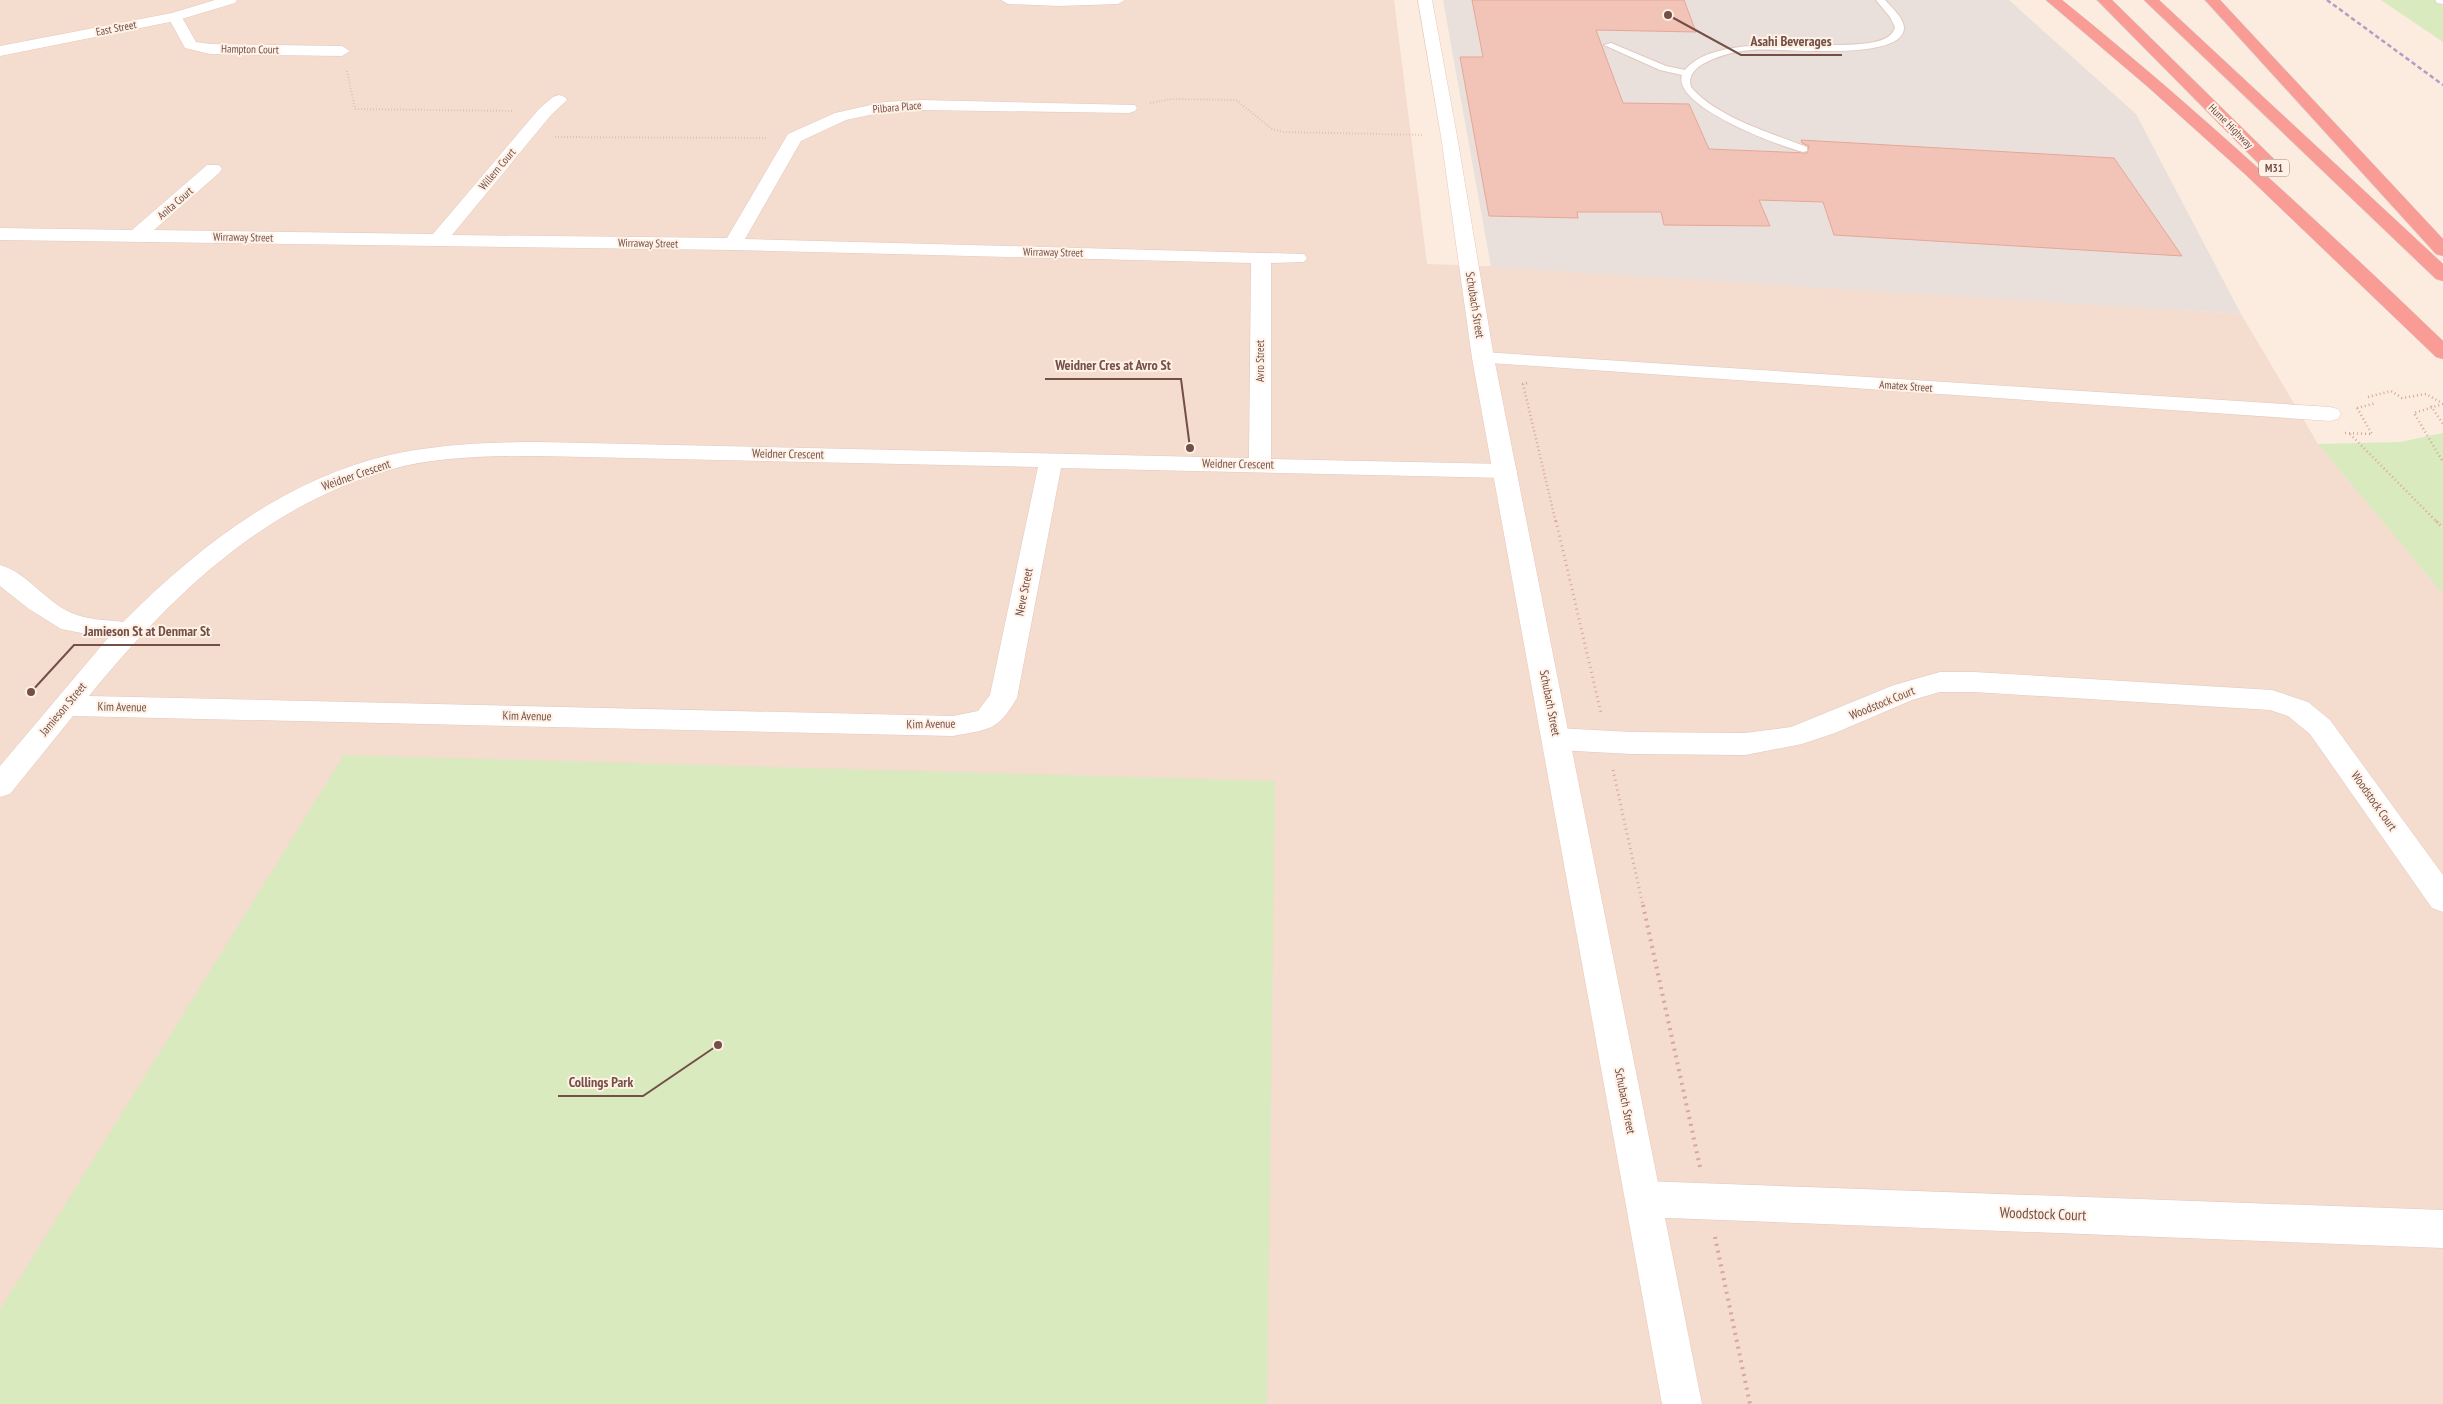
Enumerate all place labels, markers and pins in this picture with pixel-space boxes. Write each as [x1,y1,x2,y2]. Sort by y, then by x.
callout: Asahi Beverages [1741,26,1842,55]
callout: Weidner Cres at Avro St [1045,350,1181,379]
callout: Jamieson St at Denmar St [74,616,220,645]
callout: Collings Park [558,1067,643,1096]

